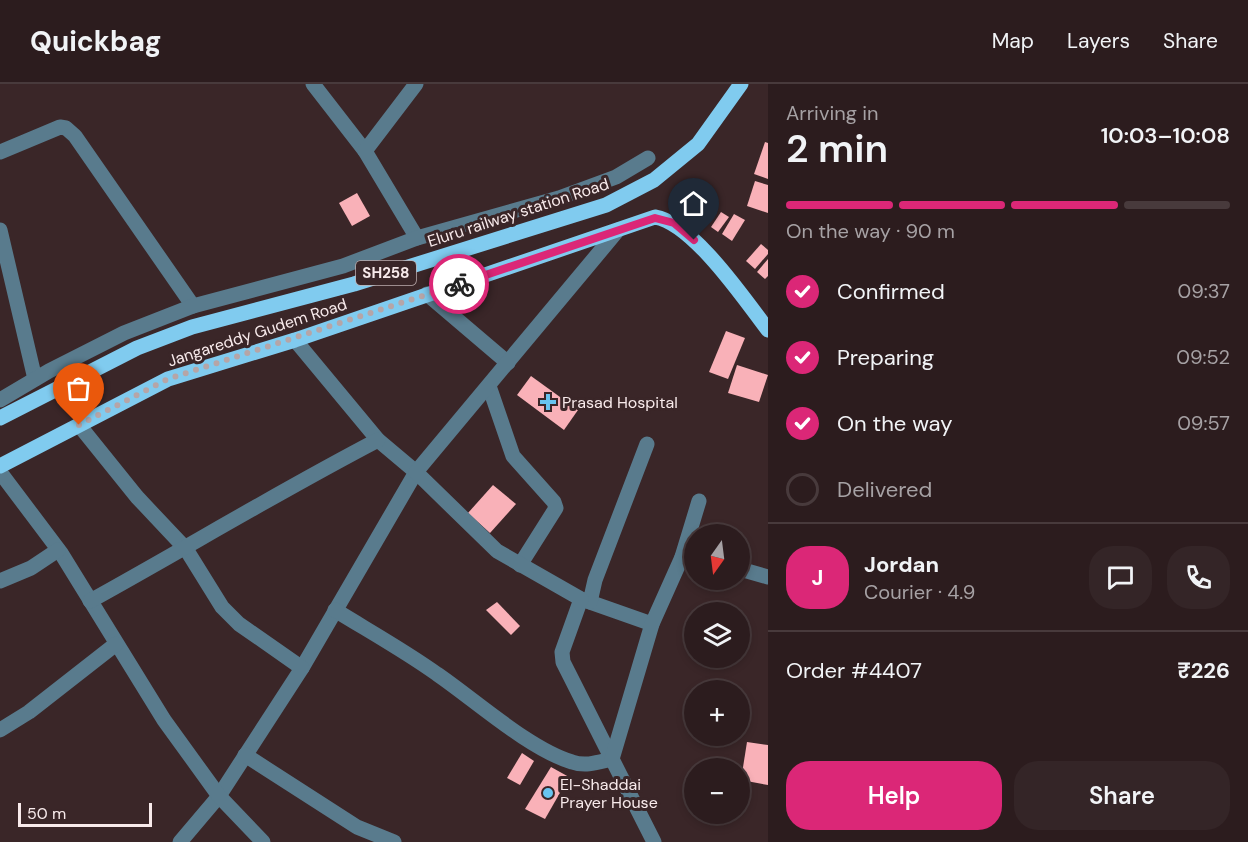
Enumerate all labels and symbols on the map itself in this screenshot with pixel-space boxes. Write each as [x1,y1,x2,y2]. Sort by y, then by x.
street label: Eluru railway station Road [425,173,611,252]
pin [668,178,719,240]
courier [429,254,489,314]
road number: SH258 [356,261,416,285]
street label: Jangareddy Gudem Road [165,293,350,371]
pin [53,363,104,425]
place label: Prasad Hospital [562,392,678,413]
marker: Prasad Hospital [539,393,557,411]
north arrow [684,524,750,590]
place label: El-Shaddai Prayer House [560,774,658,813]
marker: El-Shaddai Prayer House [541,786,555,800]
scale bar [18,800,152,828]

